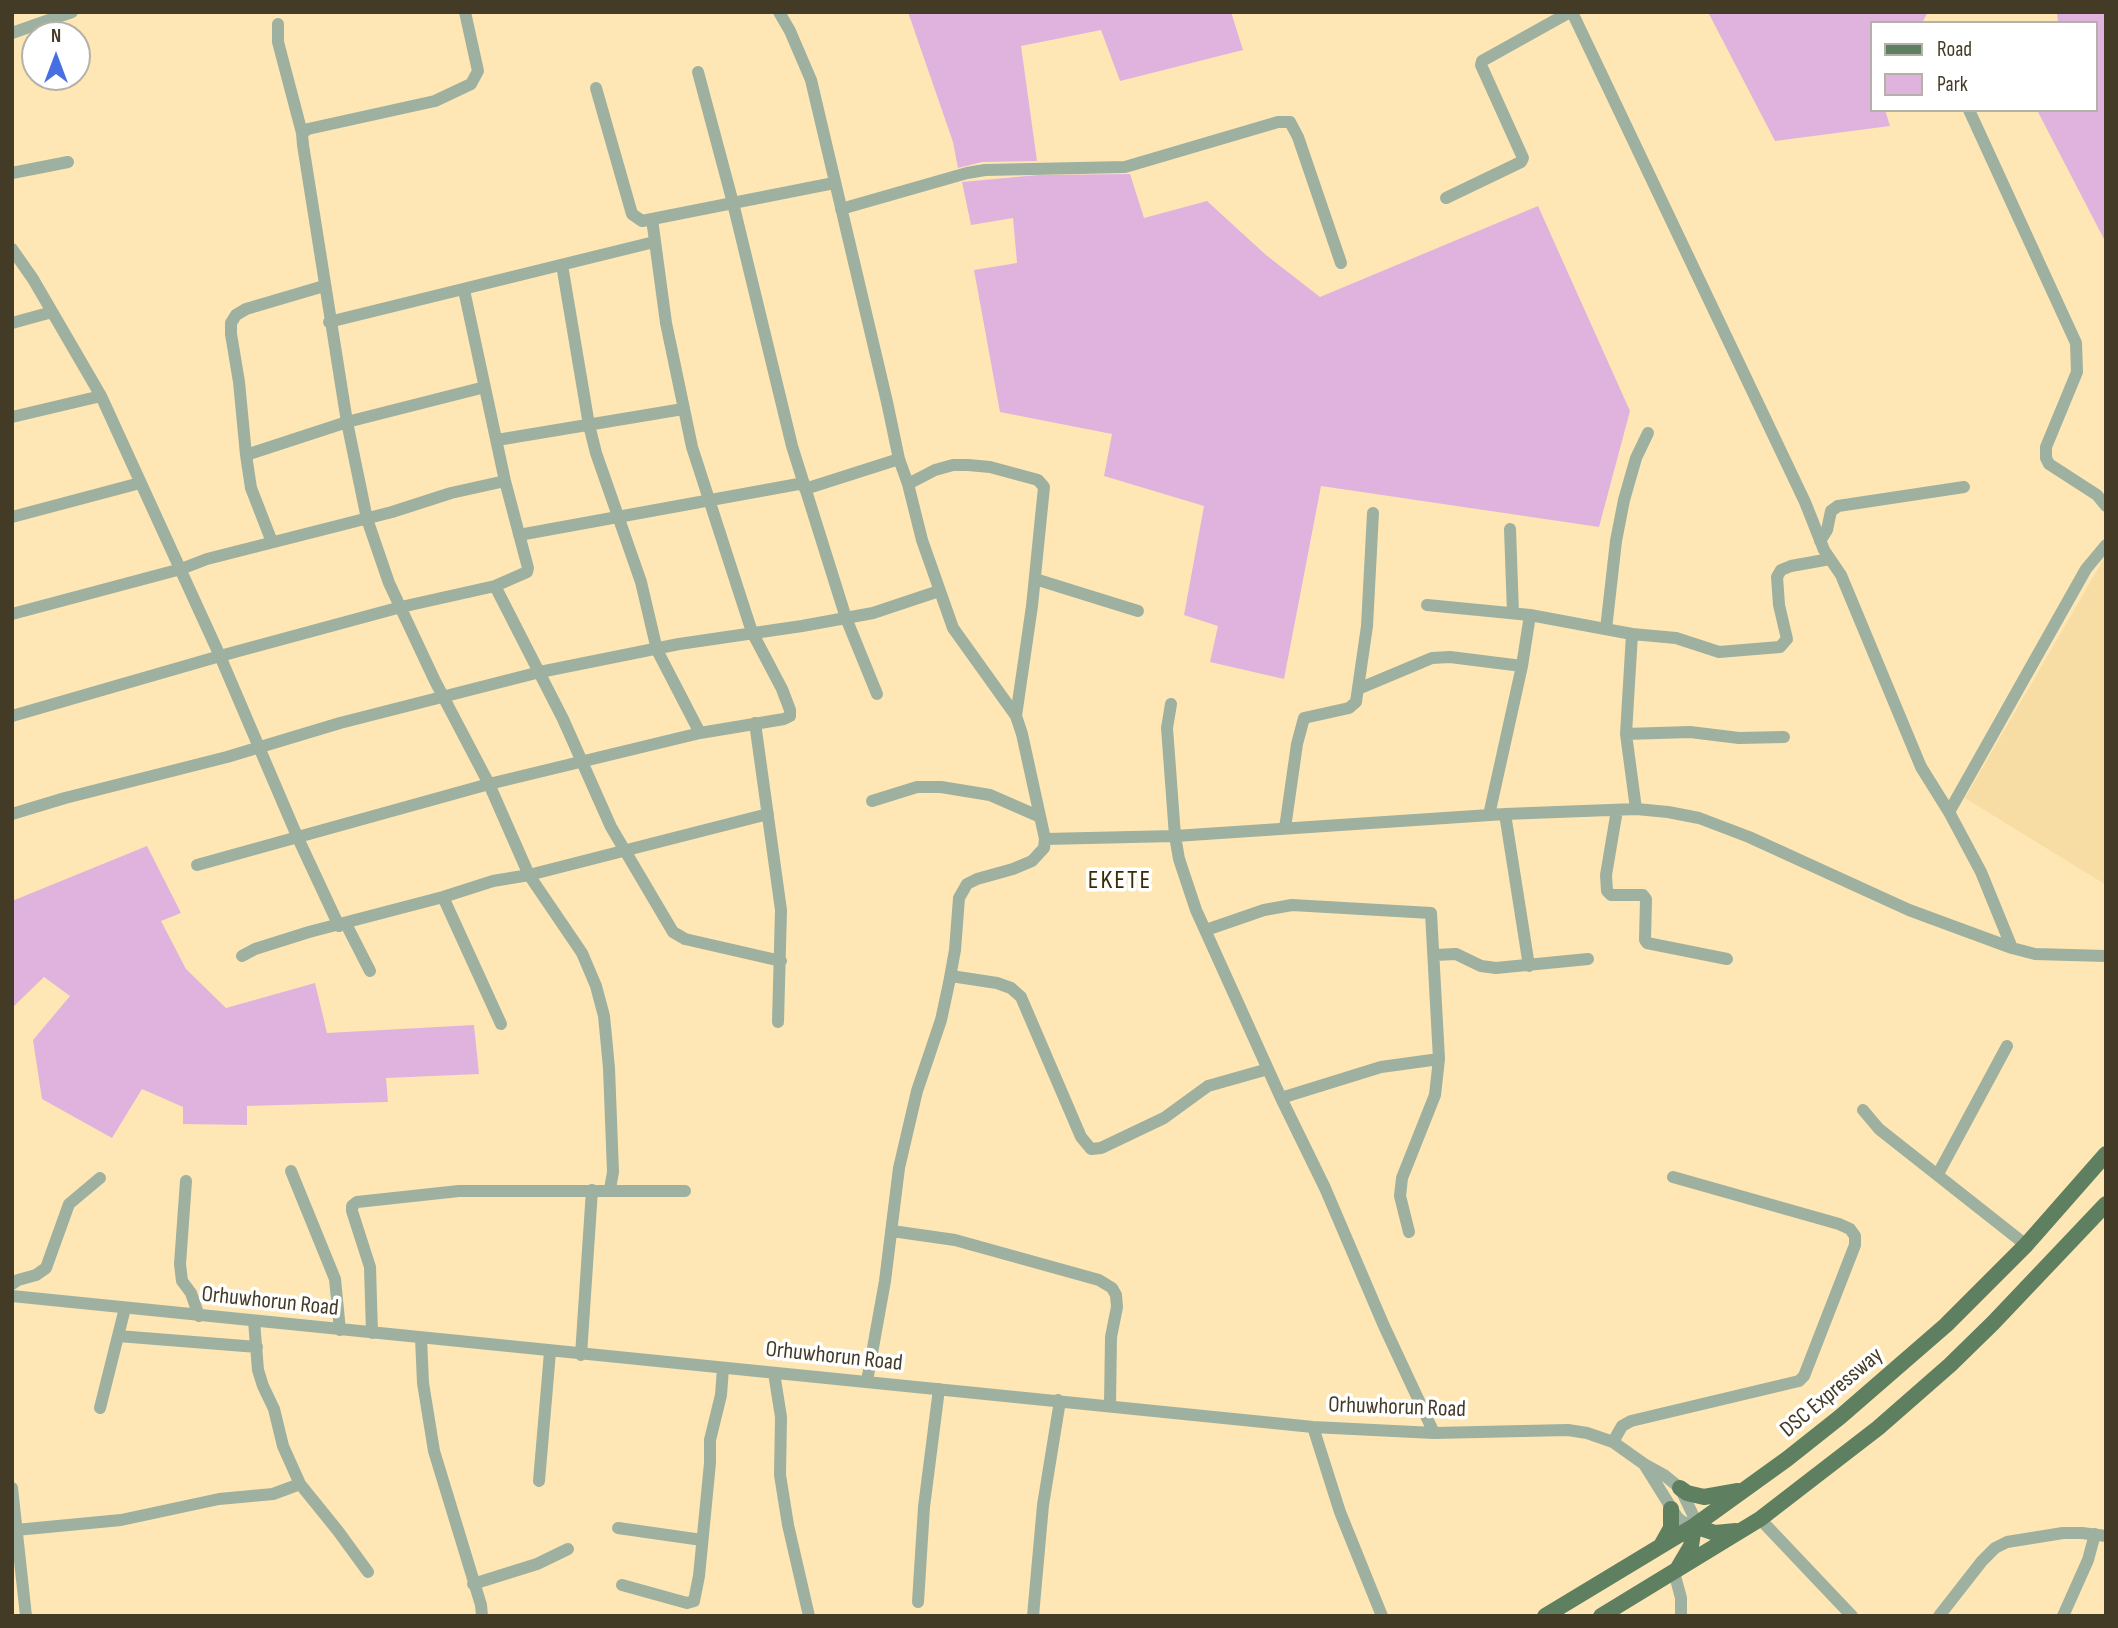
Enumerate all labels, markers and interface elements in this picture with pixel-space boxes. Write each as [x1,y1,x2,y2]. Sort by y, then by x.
north arrow [21,21,91,91]
legend [1870,21,2097,112]
text: N [51,25,61,48]
text: Road [1937,37,1972,62]
text: Park [1937,72,1968,97]
district label: EKETE [1088,865,1152,897]
street label: Orhuwhorun Road [200,1281,340,1323]
street label: Orhuwhorun Road [764,1336,904,1378]
street label: DSC Expressway [1775,1342,1889,1444]
street label: Orhuwhorun Road [1328,1392,1466,1424]

